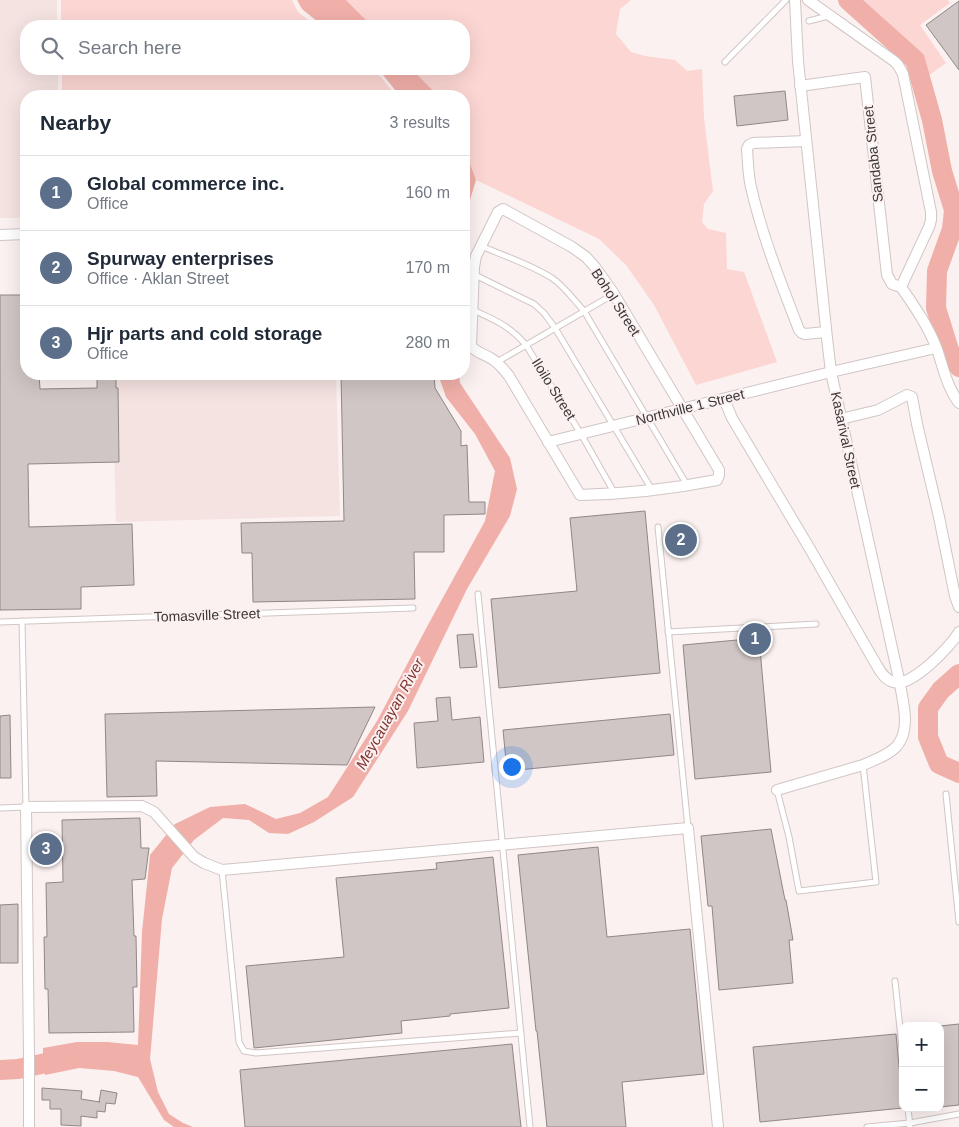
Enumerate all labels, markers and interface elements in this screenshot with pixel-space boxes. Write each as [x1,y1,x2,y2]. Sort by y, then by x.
search box [20,20,470,75]
icon: search [38,34,66,62]
text: Search here [78,37,182,58]
street label: Sandaba Street [860,105,886,203]
text: Nearby [40,111,111,134]
text: 3 results [390,114,450,131]
text: Global commerce inc. [87,173,284,194]
text: 1 [52,184,60,201]
text: 160 m [406,184,450,201]
text: Office [87,195,129,212]
text: Spurway enterprises [87,248,274,269]
text: 2 [52,259,60,276]
text: 170 m [406,259,450,276]
street label: Bohol Street [588,265,644,339]
text: Office · Aklan Street [87,270,229,287]
text: Hjr parts and cold storage [87,323,322,344]
text: 3 [52,334,60,351]
text: 280 m [406,334,450,351]
text: Office [87,345,129,362]
street label: Iloilo Street [529,355,579,423]
street label: Northville 1 Street [634,386,746,428]
street label: Kasarival Street [828,390,864,490]
pin: 2 [665,521,697,559]
street label: Tomasville Street [153,605,261,625]
pin: 1 [739,620,771,658]
water label: Meycauayan River [352,654,428,772]
your location [499,754,525,780]
pin: 3 [30,830,62,868]
map controls [899,1022,944,1112]
button: + [899,1022,944,1067]
button: − [899,1067,944,1112]

